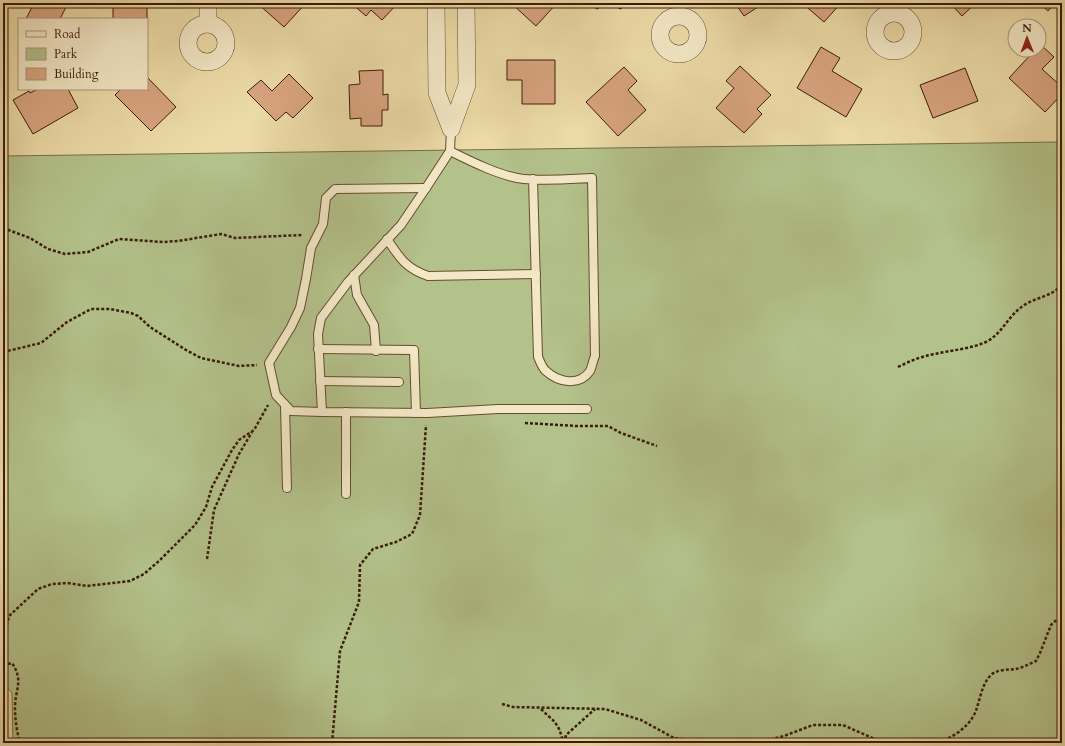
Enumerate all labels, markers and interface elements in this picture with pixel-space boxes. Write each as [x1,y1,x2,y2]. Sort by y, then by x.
legend [18,18,148,90]
north arrow [1007,18,1047,58]
text: N [1022,21,1032,36]
text: Road [54,26,81,42]
text: Park [54,46,78,62]
text: Building [54,66,99,82]

